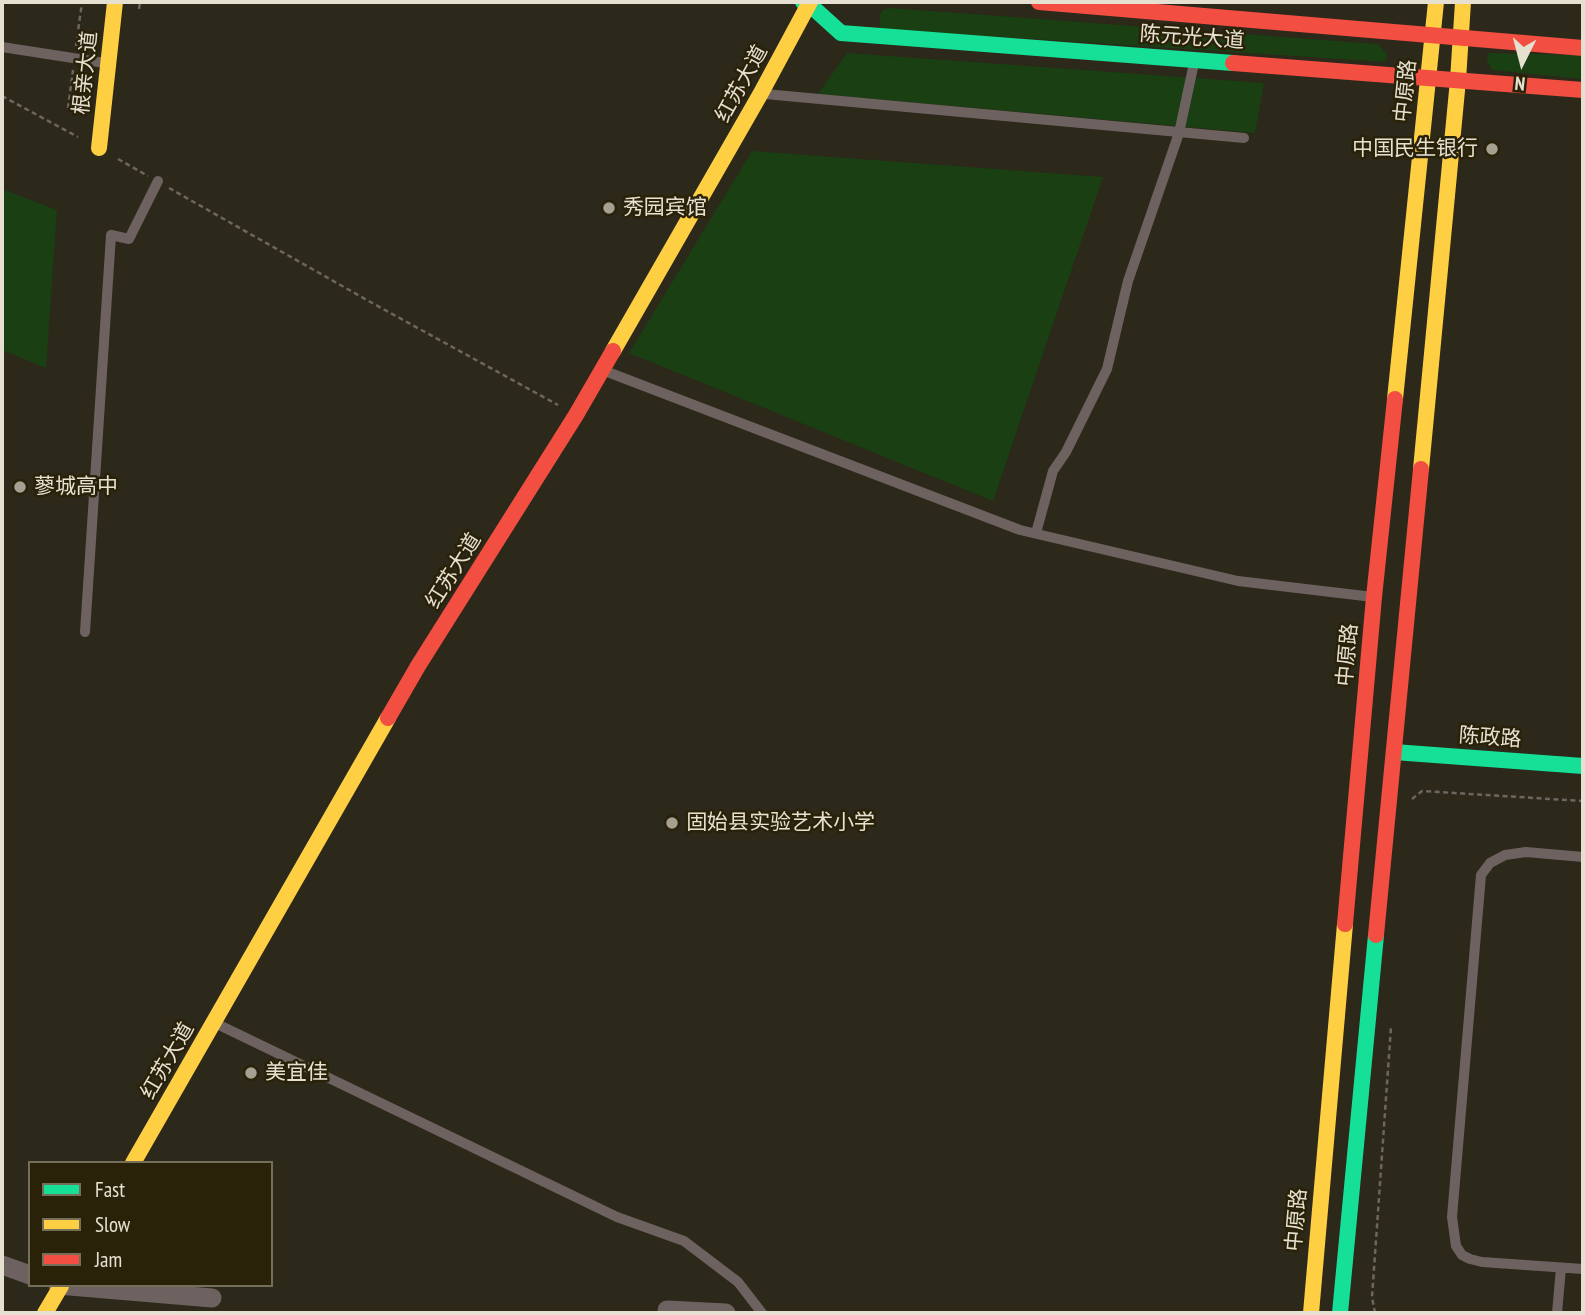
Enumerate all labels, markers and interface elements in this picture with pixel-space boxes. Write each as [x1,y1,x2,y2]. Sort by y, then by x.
street label: 陈元光大道 [1139,22,1245,54]
north arrow [1487,28,1557,98]
street label: 根亲大道 [69,30,103,116]
street label: 红苏大道 [711,41,773,127]
street label: 中原路 [1390,58,1422,124]
text: N [1513,71,1526,96]
place label: 中国民生银行 [1352,136,1478,162]
marker: 中国民生银行 [1484,141,1500,157]
place label: 秀园宾馆 [623,195,707,221]
marker: 秀园宾馆 [601,200,617,216]
place label: 蓼城高中 [34,474,118,500]
marker: 蓼城高中 [12,479,28,495]
street label: 红苏大道 [421,529,487,613]
street label: 中原路 [1333,623,1363,687]
street label: 陈政路 [1458,723,1522,753]
place label: 固始县实验艺术小学 [686,810,875,836]
marker: 固始县实验艺术小学 [664,815,680,831]
street label: 红苏大道 [136,1018,200,1104]
place label: 美宜佳 [265,1060,328,1086]
marker: 美宜佳 [243,1065,259,1081]
legend [28,1161,273,1287]
text: Fast [95,1176,125,1203]
street label: 中原路 [1282,1188,1312,1252]
text: Slow [95,1211,130,1238]
text: Jam [95,1246,122,1273]

